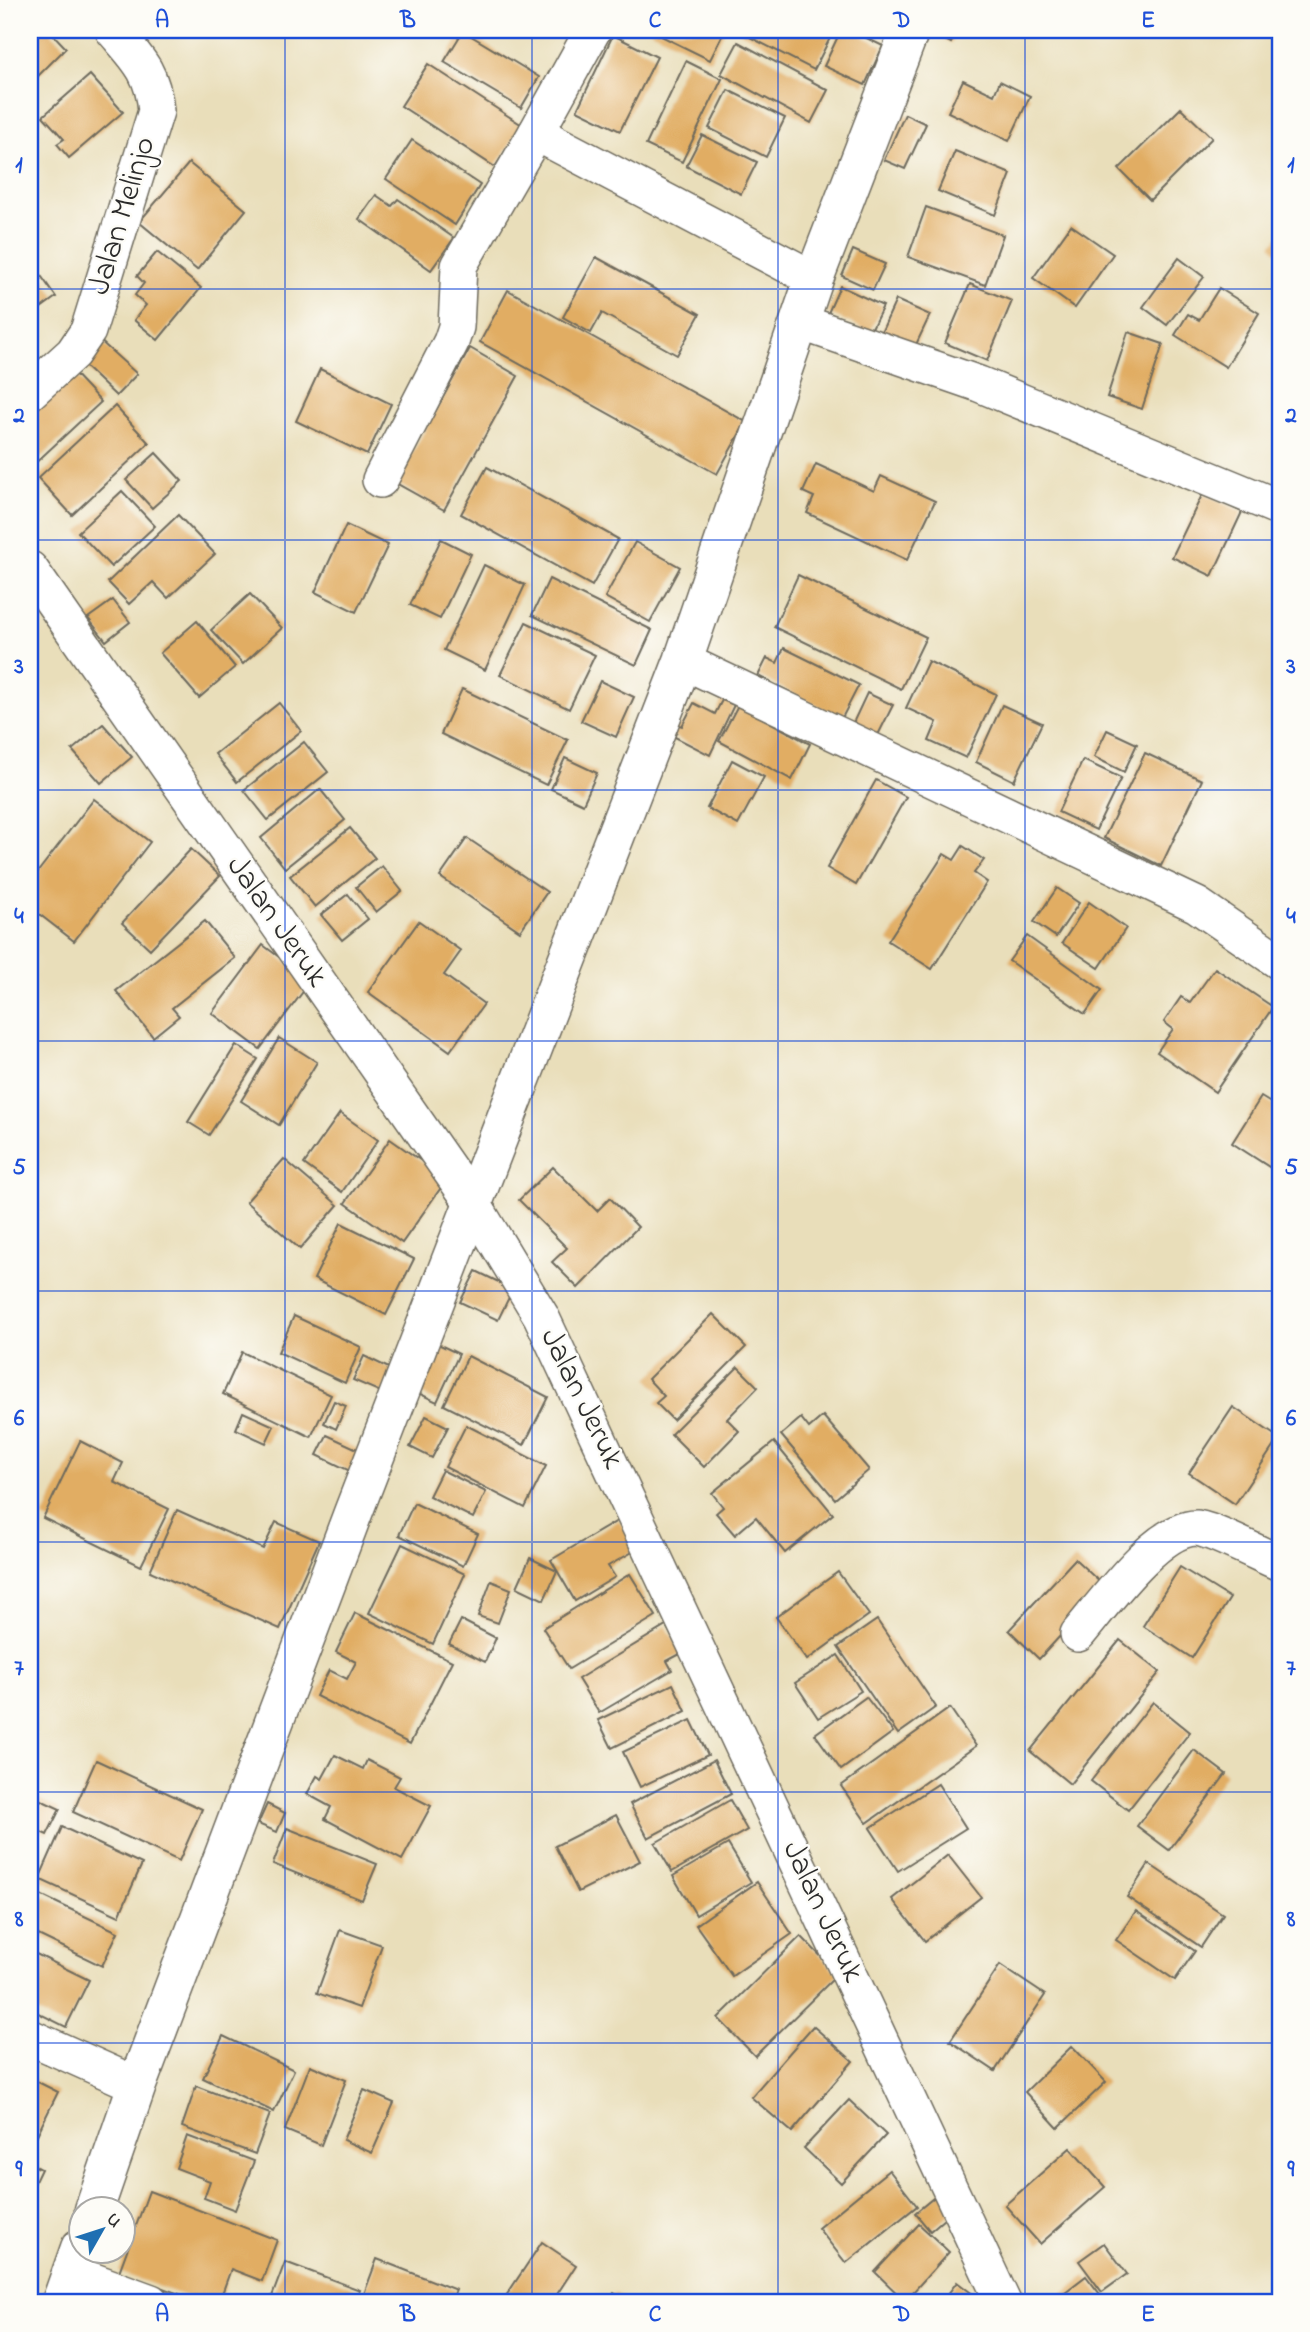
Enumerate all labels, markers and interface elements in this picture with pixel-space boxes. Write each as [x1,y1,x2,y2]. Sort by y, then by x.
text: A [155,5,169,38]
text: B [399,5,416,38]
text: C [649,5,662,38]
text: D [893,5,910,38]
text: E [1141,5,1155,38]
street label: Jalan Melinjo [77,131,169,301]
text: 1 [15,150,23,183]
text: 1 [1287,150,1295,183]
text: 2 [12,400,25,433]
text: 2 [1284,400,1297,433]
text: 3 [13,651,24,684]
text: 3 [1285,651,1296,684]
street label: Jalan Jeruk [213,846,339,998]
text: 4 [14,901,24,934]
text: 4 [1286,901,1296,934]
text: 5 [12,1152,26,1185]
text: 5 [1284,1152,1298,1185]
street label: Jalan Jeruk [527,1321,636,1478]
text: 6 [14,1403,25,1436]
text: 6 [1286,1403,1297,1436]
text: 7 [14,1653,24,1686]
text: 7 [1286,1653,1296,1686]
street label: Jalan Jeruk [769,1833,876,1991]
text: 8 [14,1904,24,1937]
text: 8 [1286,1904,1296,1937]
text: 9 [15,2154,24,2187]
text: 9 [1287,2154,1296,2187]
north arrow [66,2196,136,2266]
text: U [99,2208,128,2234]
text: A [155,2299,169,2332]
text: B [399,2299,416,2332]
text: C [649,2299,662,2332]
text: D [893,2299,910,2332]
text: E [1141,2299,1155,2332]

